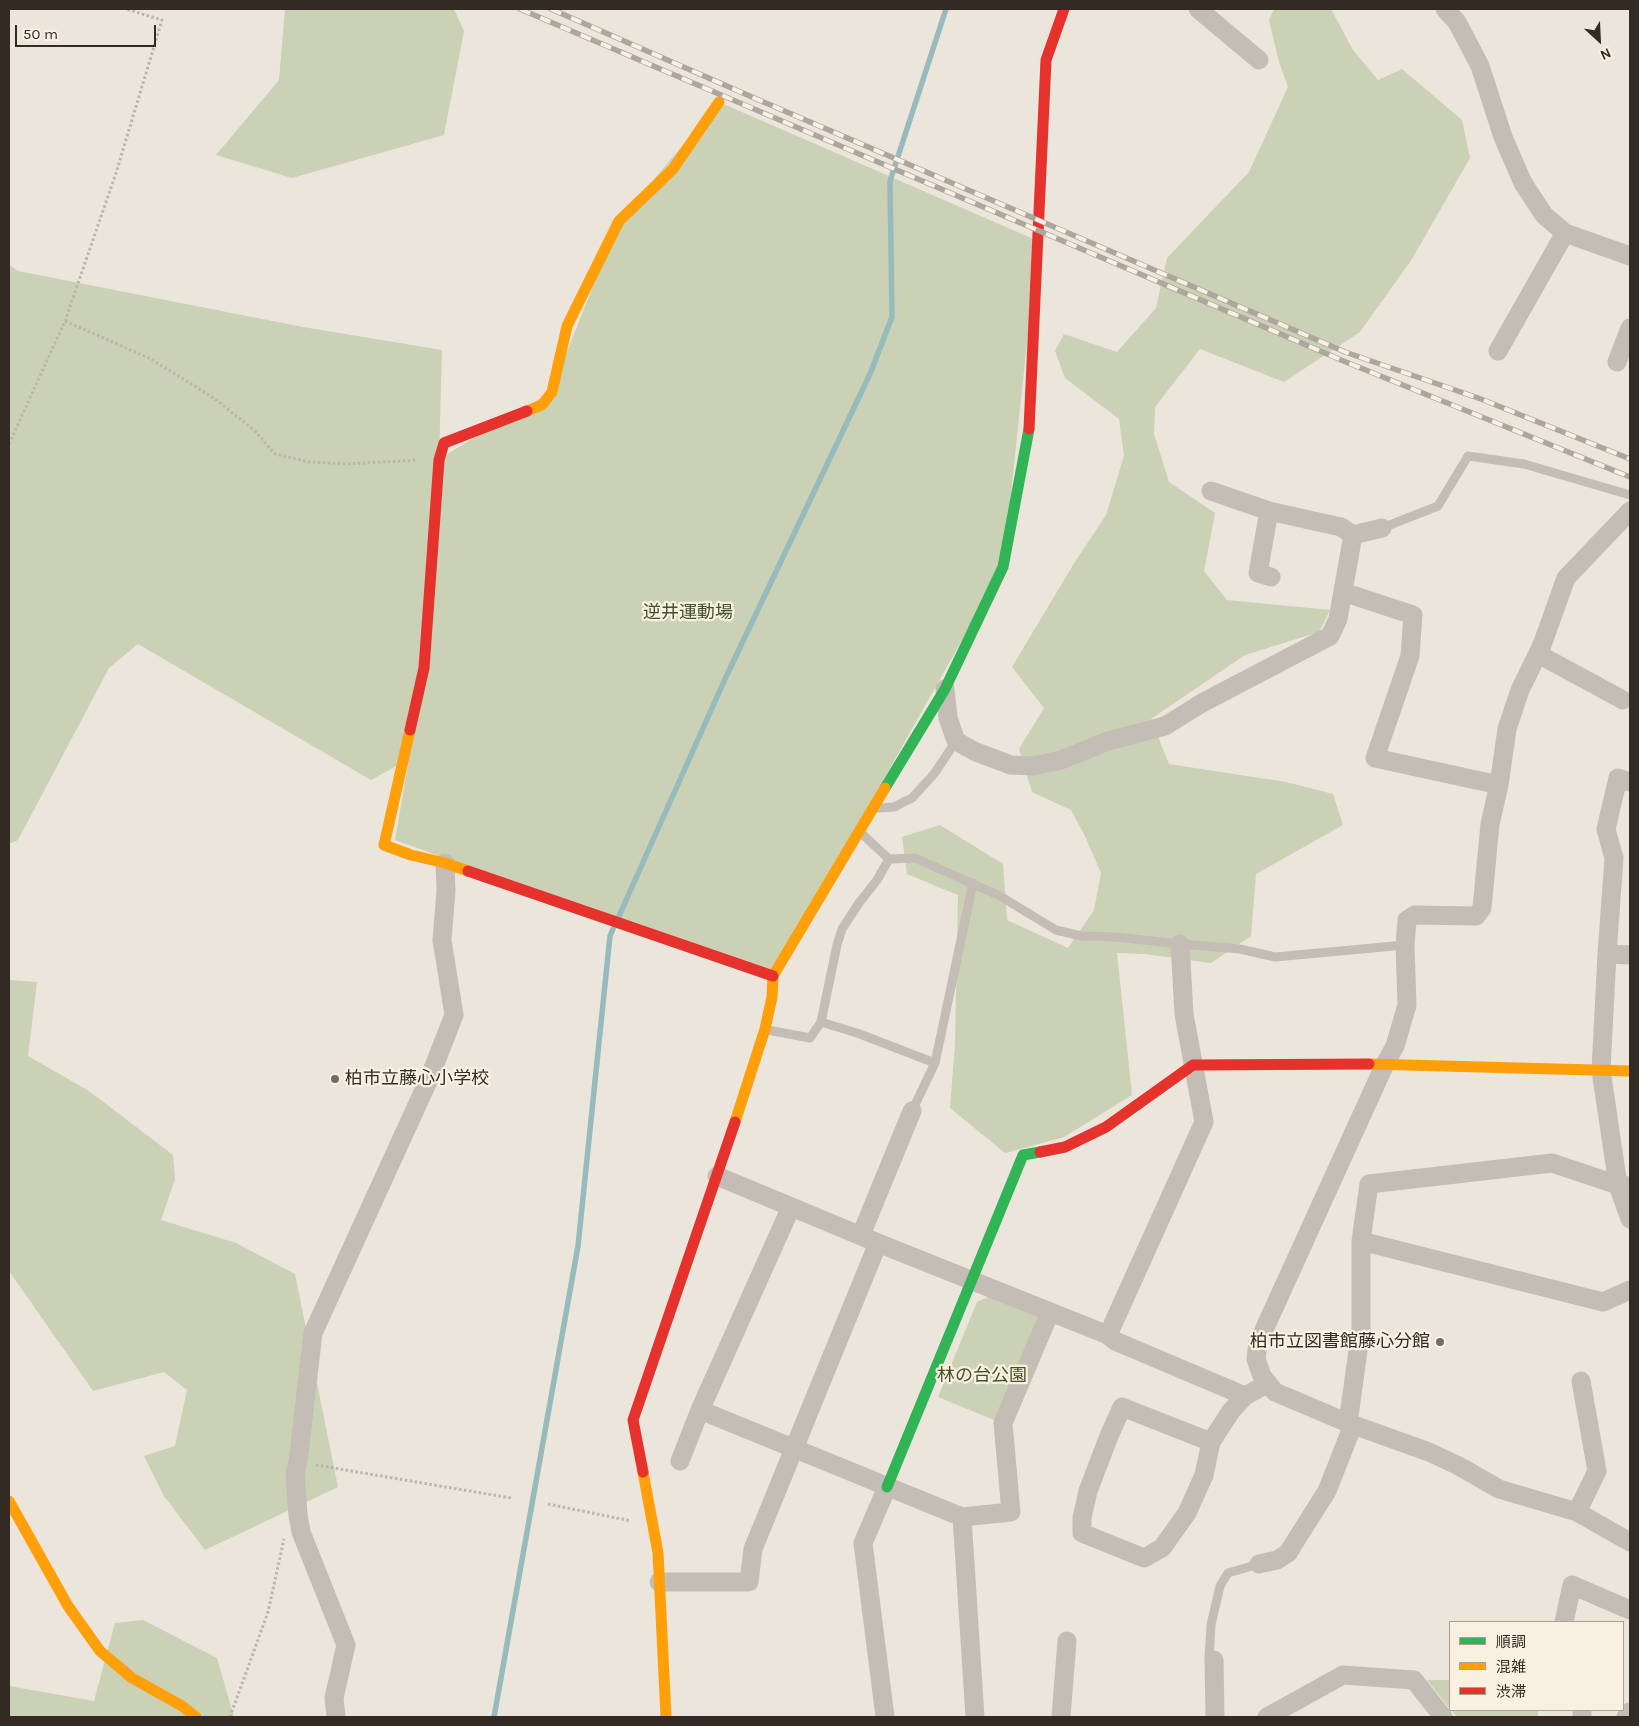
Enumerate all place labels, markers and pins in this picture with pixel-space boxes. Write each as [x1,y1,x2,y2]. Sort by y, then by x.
place label: 柏市立藤心小学校 [345,1068,489,1090]
marker: 柏市立藤心小学校 [329,1073,341,1085]
place label: 柏市立図書館藤心分館 [1250,1331,1430,1353]
marker: 柏市立図書館藤心分館 [1434,1336,1446,1348]

